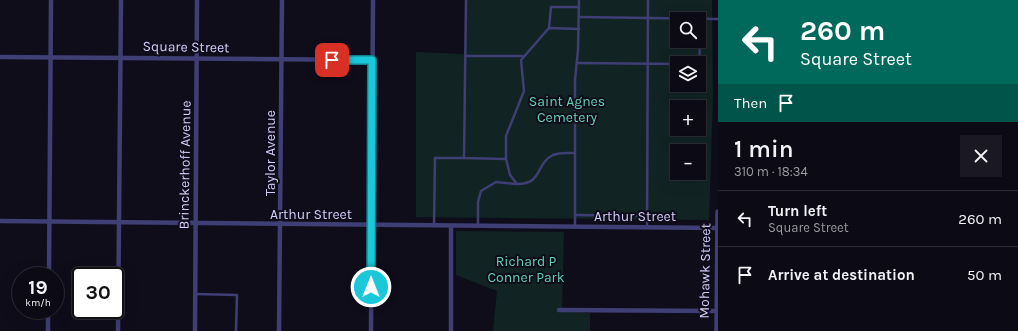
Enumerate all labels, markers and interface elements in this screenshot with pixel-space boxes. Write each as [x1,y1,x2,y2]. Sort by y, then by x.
map controls [670,12,706,180]
button: search [670,12,706,48]
text: 260 m [800,14,885,47]
icon: left [734,16,786,68]
street label: Square Street [142,38,230,56]
pin [315,43,349,77]
text: Square Street [800,48,912,70]
icon: arrive [321,49,343,71]
button: layers [670,56,706,92]
icon: arrive [775,92,797,114]
park label: Saint Agnes Cemetery [529,93,605,126]
text: Then [734,94,767,112]
street label: Brinckerhoff Avenue [175,100,195,230]
button: + [670,100,706,136]
street label: Taylor Avenue [262,110,279,196]
text: 1 min [734,135,794,163]
button: close [960,135,1002,177]
button: − [670,144,706,180]
text: 310 m · 18:34 [734,164,808,179]
text: Turn left [768,202,827,220]
street label: Arthur Street [270,206,352,223]
street label: Arthur Street [594,208,676,225]
icon: left [734,208,756,230]
text: 260 m [958,210,1002,228]
text: Square Street [768,220,849,235]
street label: Mohawk Street [696,223,714,319]
park label: Richard P Conner Park [487,253,565,286]
icon: arrive [734,264,756,286]
position arrow [350,266,392,308]
text: Arrive at destination [768,266,915,284]
text: 50 m [967,266,1002,284]
speed limit sign: 30 [72,267,124,319]
text: 19 [28,276,48,299]
text: km/h [25,297,51,309]

